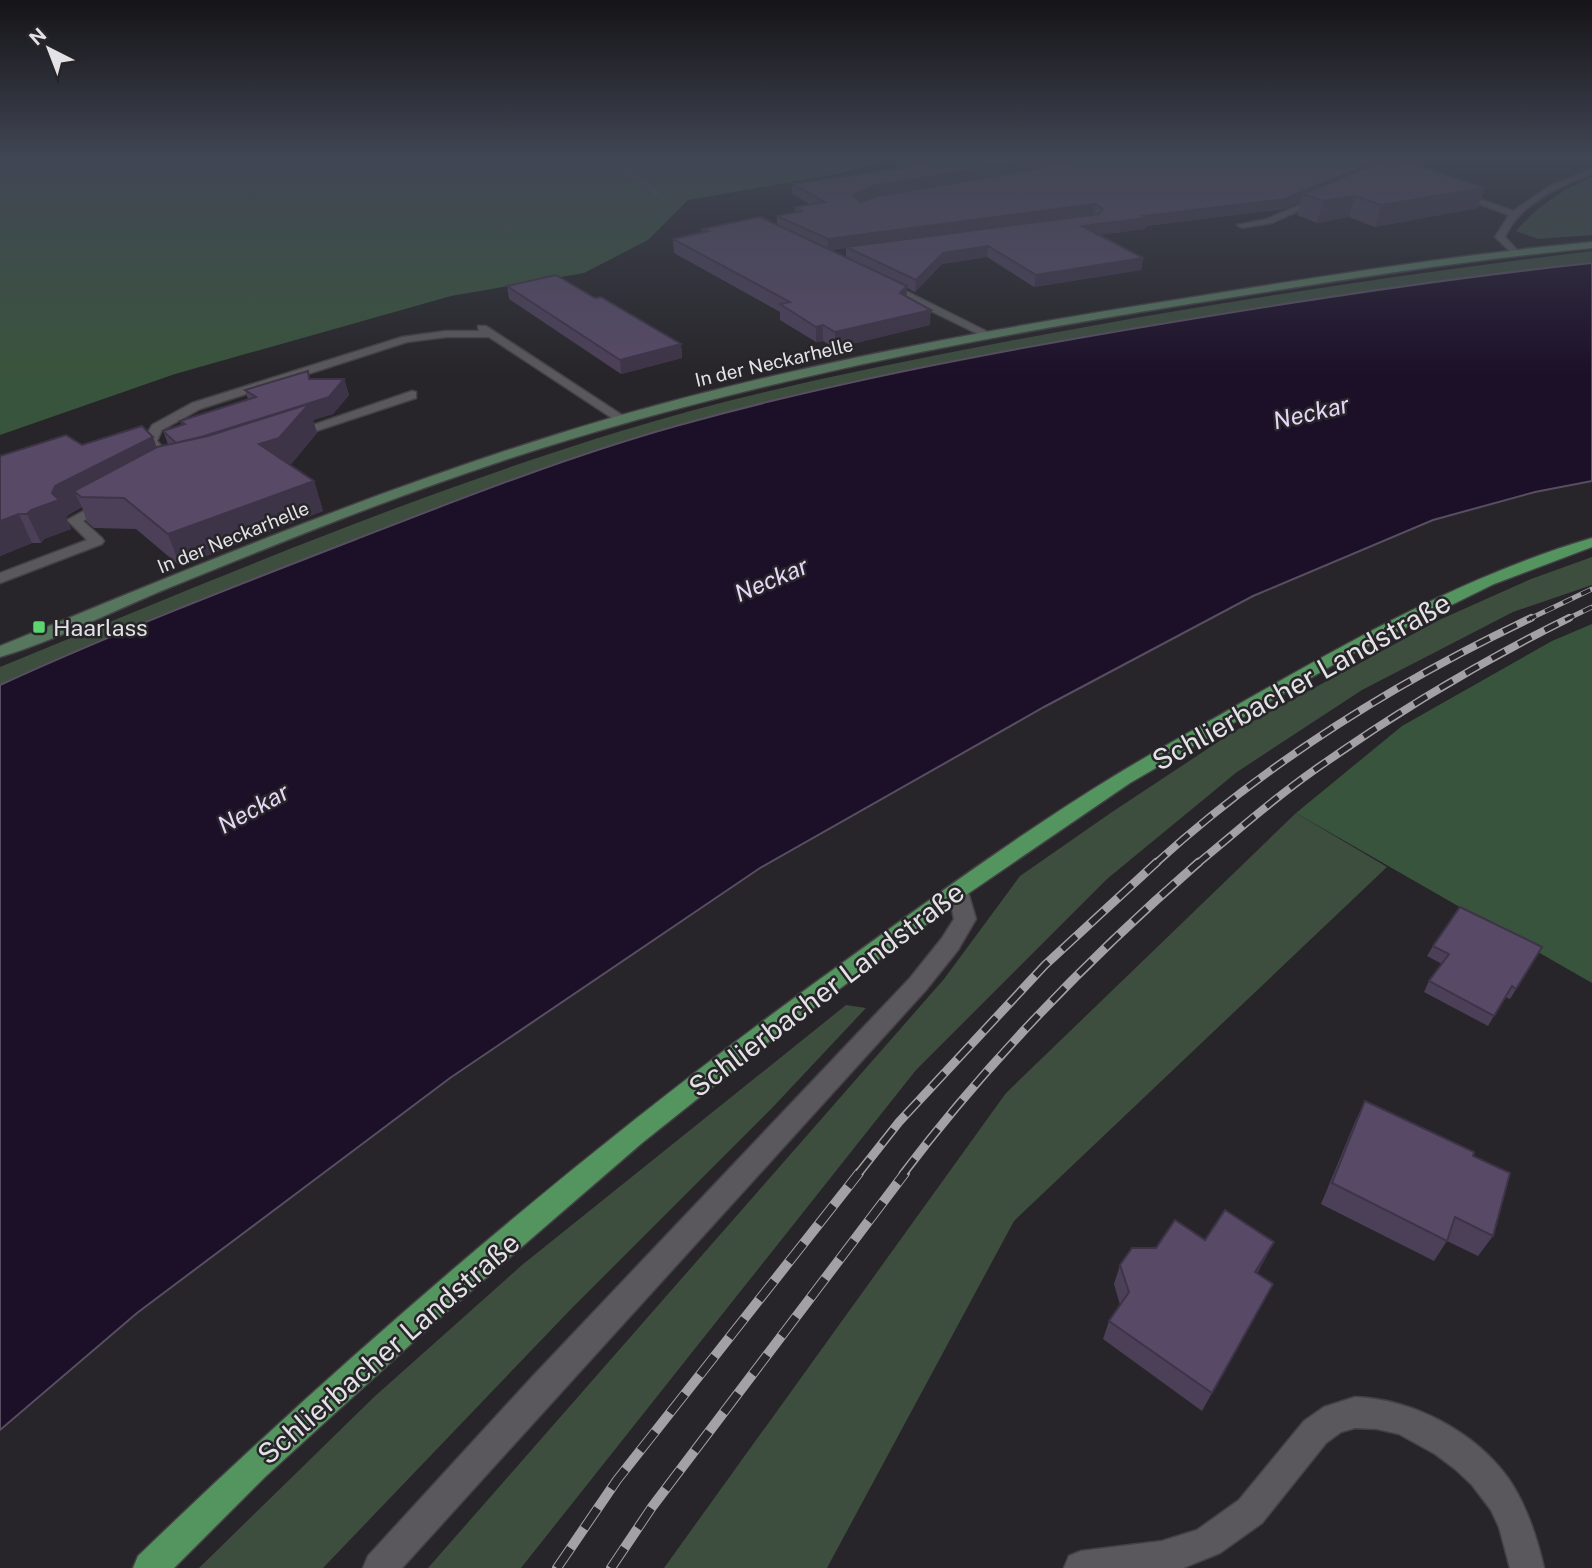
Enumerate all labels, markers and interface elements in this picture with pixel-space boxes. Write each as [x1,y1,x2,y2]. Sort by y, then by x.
north arrow [14,14,84,84]
text: N [25,23,51,50]
street label: In der Neckarhelle [693,333,855,391]
water label: Neckar [1270,389,1353,434]
street label: In der Neckarhelle [154,497,312,577]
water label: Neckar [730,551,813,607]
street label: Schlierbacher Landstraße [1146,585,1456,777]
place label: Haarlass [53,614,148,641]
marker: Haarlass [31,619,47,635]
water label: Neckar [212,777,294,839]
street label: Schlierbacher Landstraße [682,875,970,1103]
street label: Schlierbacher Landstraße [250,1225,526,1471]

